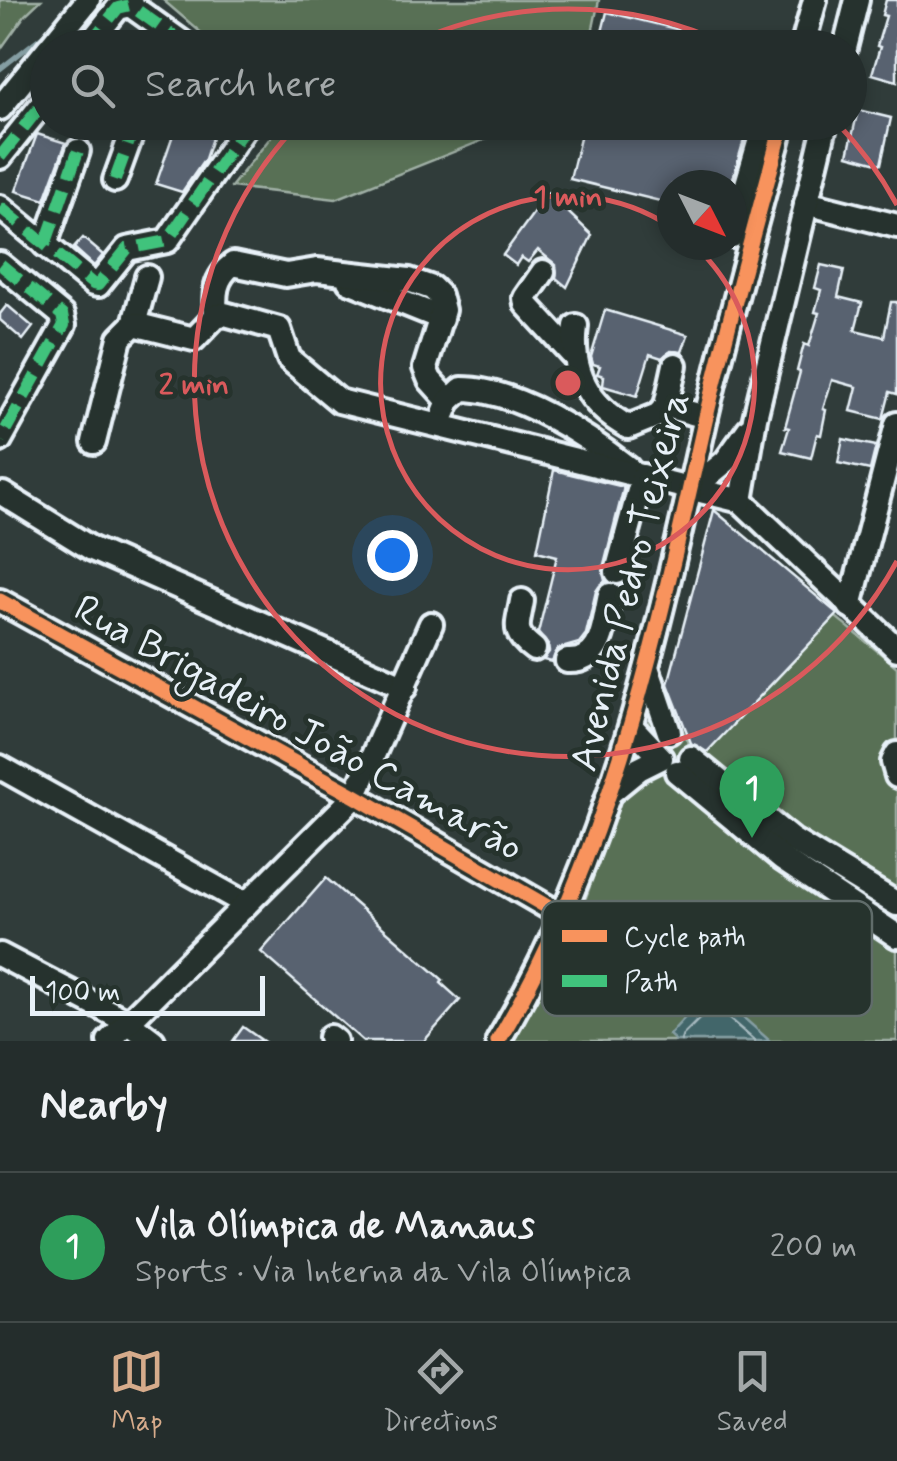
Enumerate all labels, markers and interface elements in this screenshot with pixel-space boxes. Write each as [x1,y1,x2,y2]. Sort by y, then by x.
search box [30,30,867,140]
icon: search [65,58,120,113]
text: Search here [145,61,336,110]
north arrow [657,170,747,260]
text: 1 min [533,178,603,217]
centre of rings [550,365,586,401]
text: 2 min [159,366,229,405]
street label: Avenida Pedro Teixeira [559,387,703,777]
your location [367,530,418,581]
street label: Rua Brigadeiro João Camarão [63,584,532,877]
pin: 1 [720,756,784,838]
legend [542,901,872,1016]
text: Cycle path [624,920,746,957]
text: Path [624,965,678,1002]
scale bar [30,971,265,1016]
text: 100 m [45,975,120,1012]
text: Nearby [40,1079,168,1134]
text: Vila Olímpica de Manaus [135,1202,535,1251]
text: 1 [65,1226,80,1268]
text: 200 m [770,1226,857,1268]
text: Sports · Via Interna da Vila Olímpica [135,1251,632,1293]
tab: Map [109,1344,164,1441]
tab: Directions [383,1344,498,1441]
tab: Saved [717,1344,788,1441]

